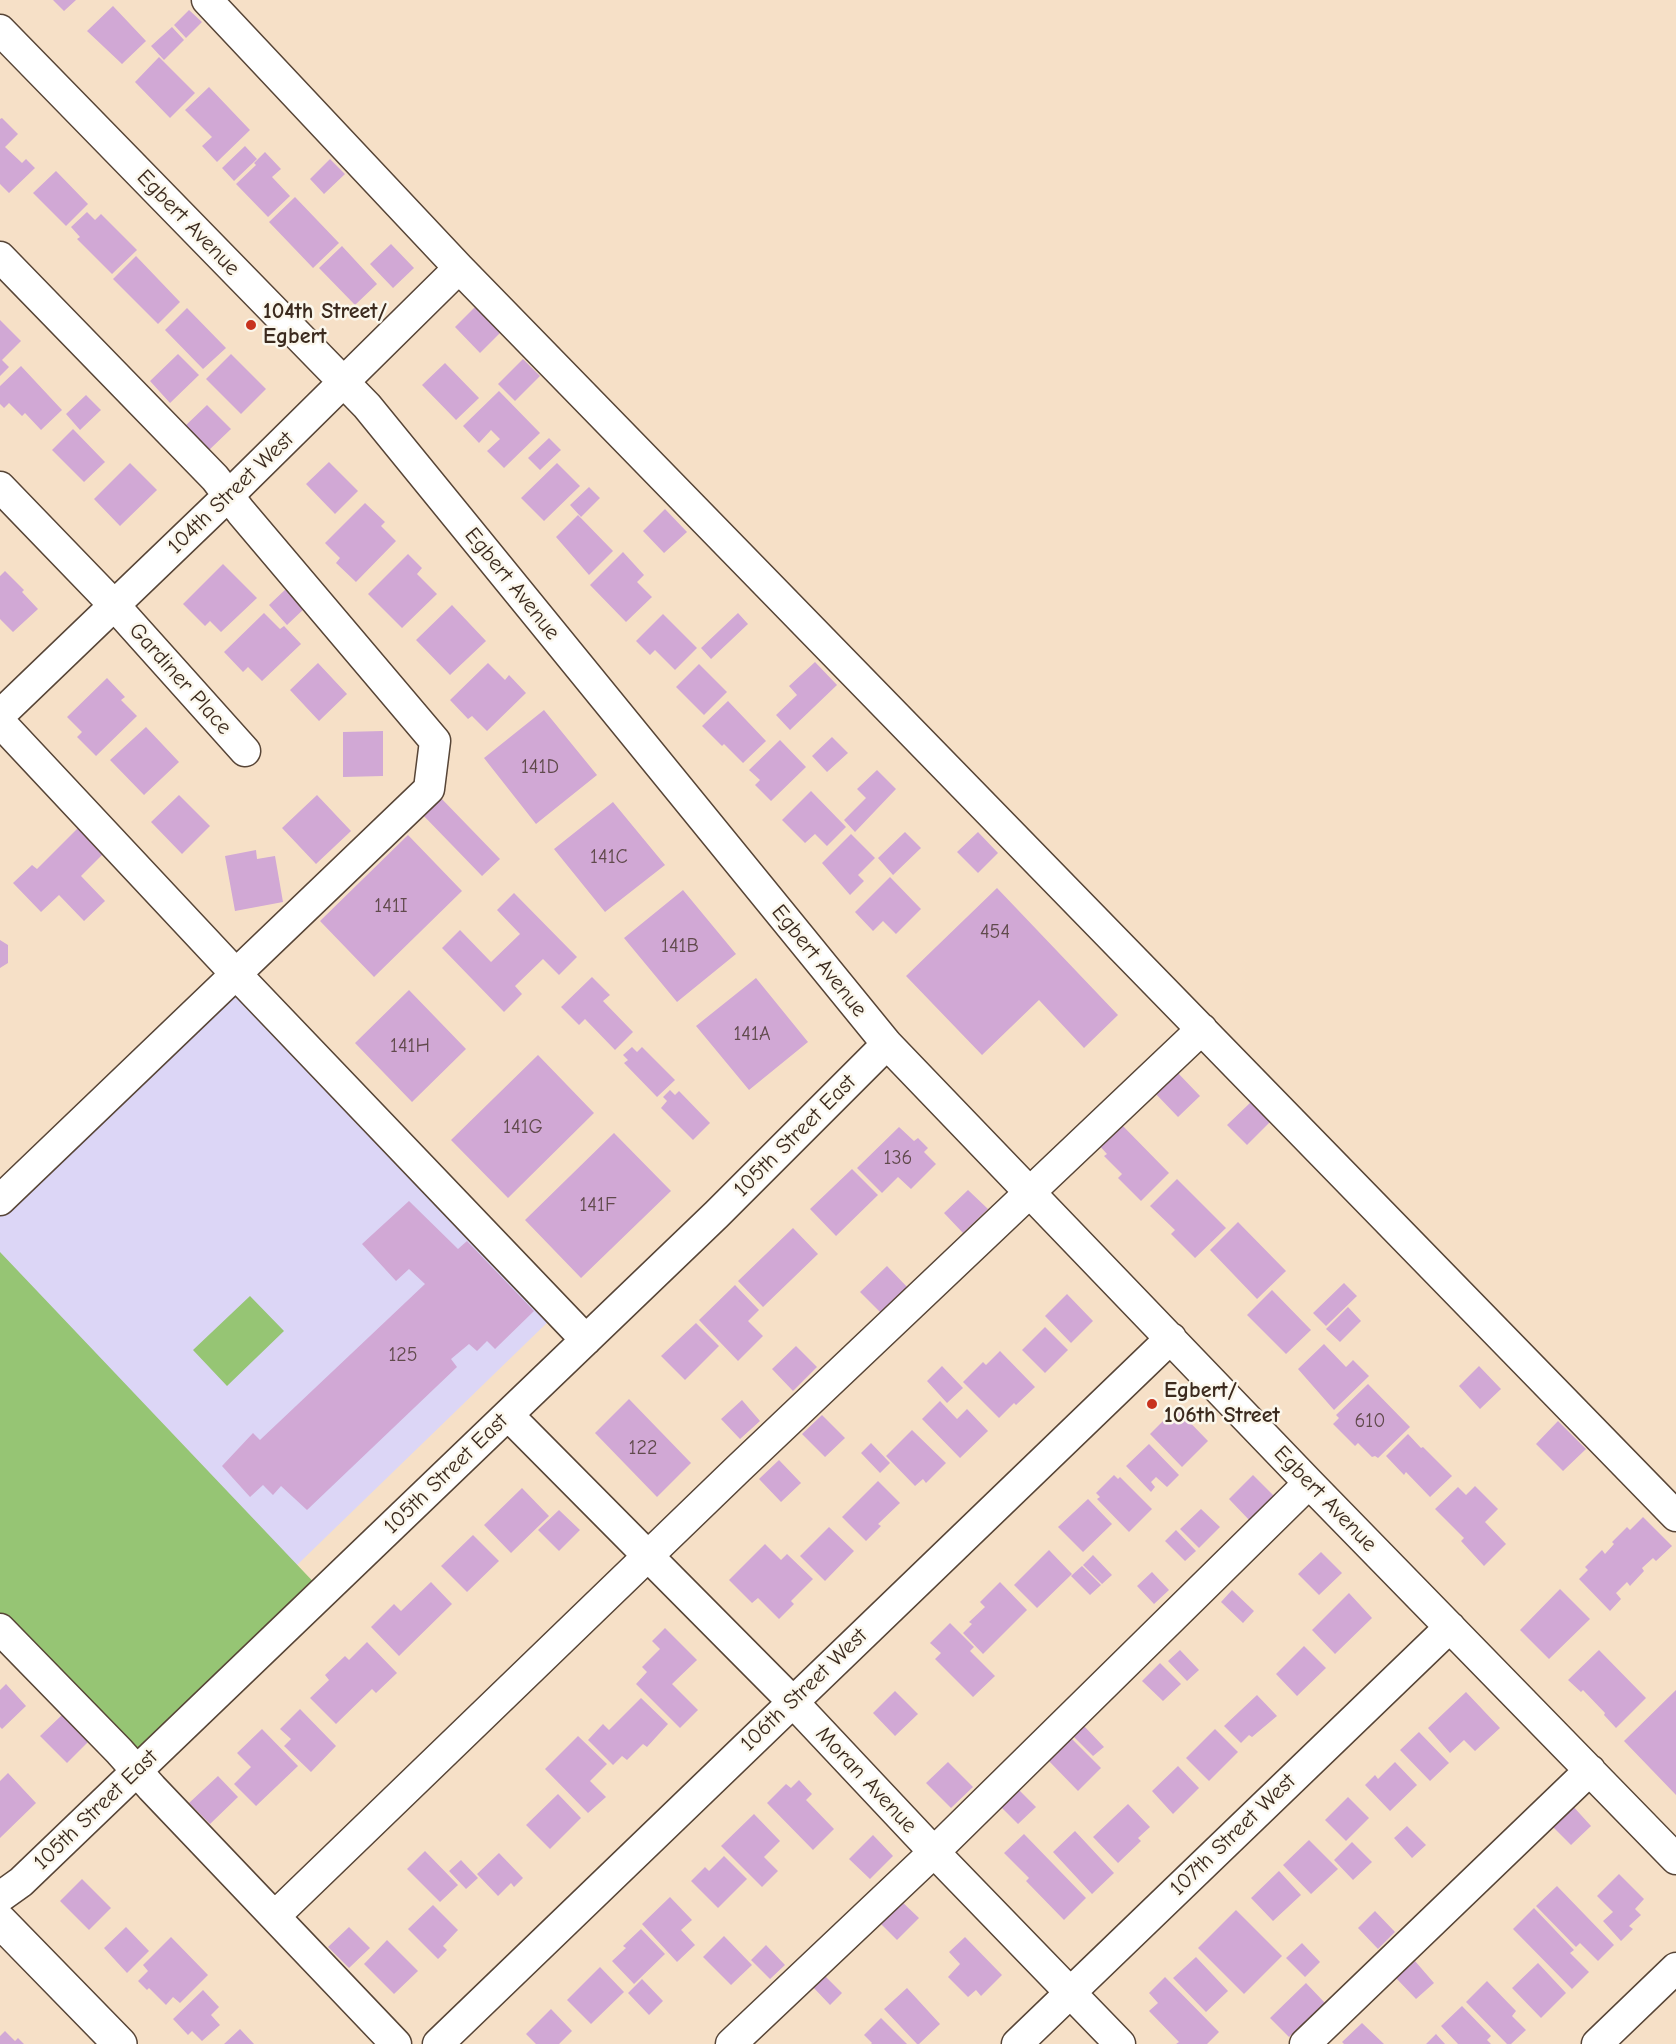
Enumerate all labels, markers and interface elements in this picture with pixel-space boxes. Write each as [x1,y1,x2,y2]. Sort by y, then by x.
street label: Egbert Avenue [131,165,245,281]
place label: 104th Street/ Egbert [263,299,387,350]
marker: 104th Street/ Egbert [244,318,258,332]
street label: 104th Street West [163,426,299,560]
street label: Egbert Avenue [459,522,565,646]
street label: Gardiner Place [123,618,237,740]
house number: 141D [521,755,559,779]
house number: 141C [590,845,628,869]
house number: 141I [374,894,408,918]
street label: Egbert Avenue [766,899,872,1023]
house number: 454 [980,920,1010,944]
house number: 141B [661,934,699,958]
house number: 141A [733,1022,771,1046]
house number: 141H [390,1034,430,1058]
street label: 105th Street East [728,1069,862,1203]
house number: 141G [503,1115,543,1139]
house number: 136 [884,1146,912,1170]
house number: 141F [579,1193,617,1217]
house number: 125 [388,1343,418,1367]
place label: Egbert/ 106th Street [1164,1378,1280,1430]
marker: Egbert/ 106th Street [1145,1397,1159,1411]
street label: 105th Street East [379,1408,513,1540]
house number: 610 [1355,1409,1385,1433]
house number: 122 [629,1436,657,1460]
street label: Egbert Avenue [1268,1441,1382,1557]
street label: 106th Street West [735,1623,873,1757]
street label: Moran Avenue [810,1721,922,1839]
street label: 105th Street East [29,1744,163,1876]
street label: 107th Street West [1165,1768,1301,1902]

